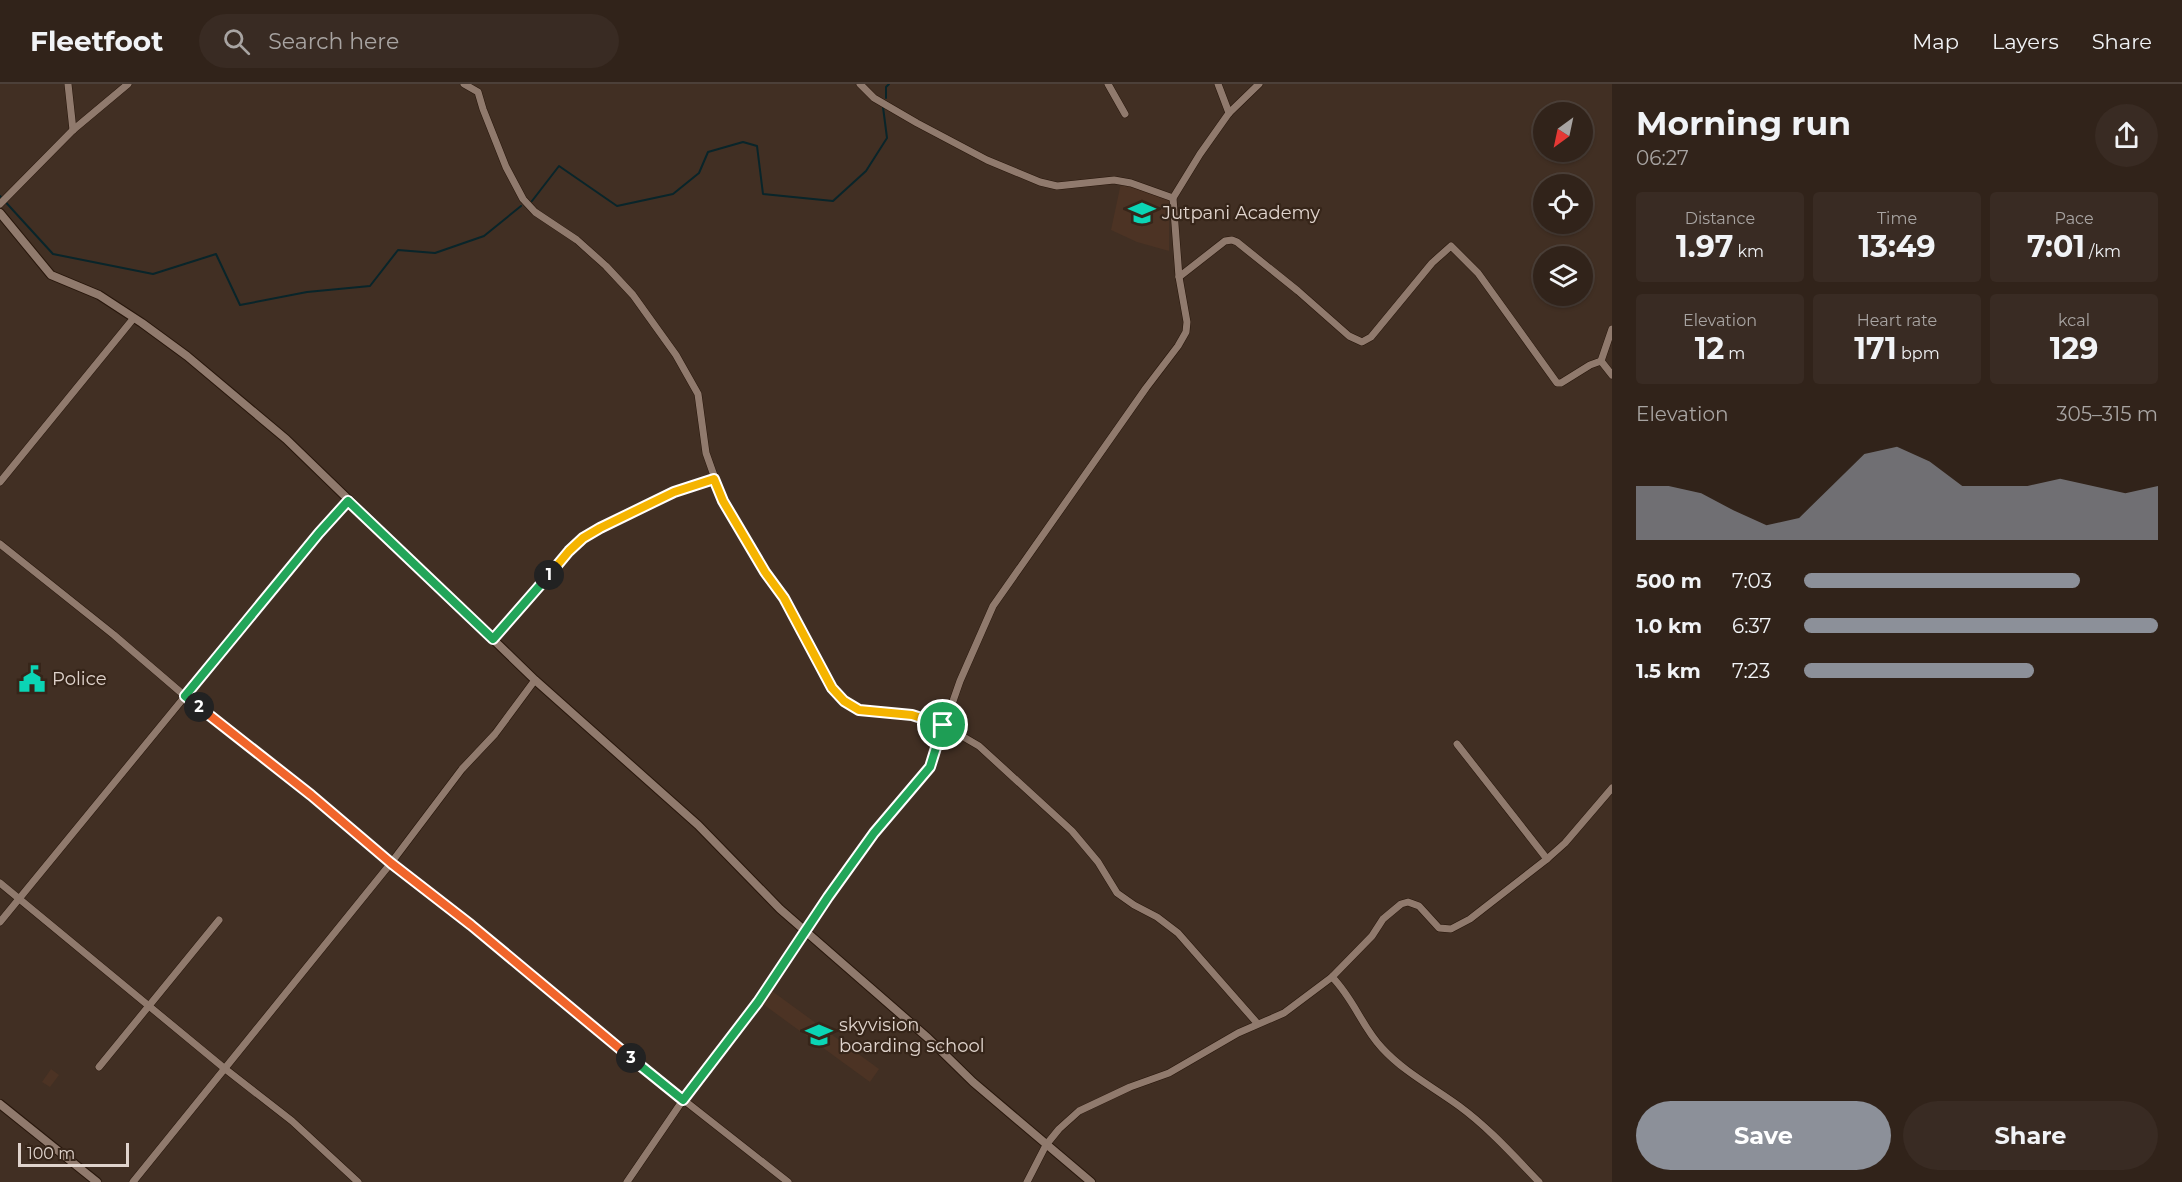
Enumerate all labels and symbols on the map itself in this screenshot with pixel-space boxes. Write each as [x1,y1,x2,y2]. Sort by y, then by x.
north arrow [1533,102,1593,162]
school or university icon: Jutpani Academy [1127,198,1157,228]
place label: Jutpani Academy [1161,202,1320,224]
pin: 1 [534,560,564,590]
public building icon: Police [17,664,47,694]
place label: Police [52,668,107,690]
pin: 2 [184,692,214,722]
pin [917,699,968,750]
place label: skyvision boarding school [839,1014,985,1057]
school or university icon: skyvision boarding school [804,1020,834,1050]
pin: 3 [616,1043,646,1073]
scale bar [18,1140,129,1168]

